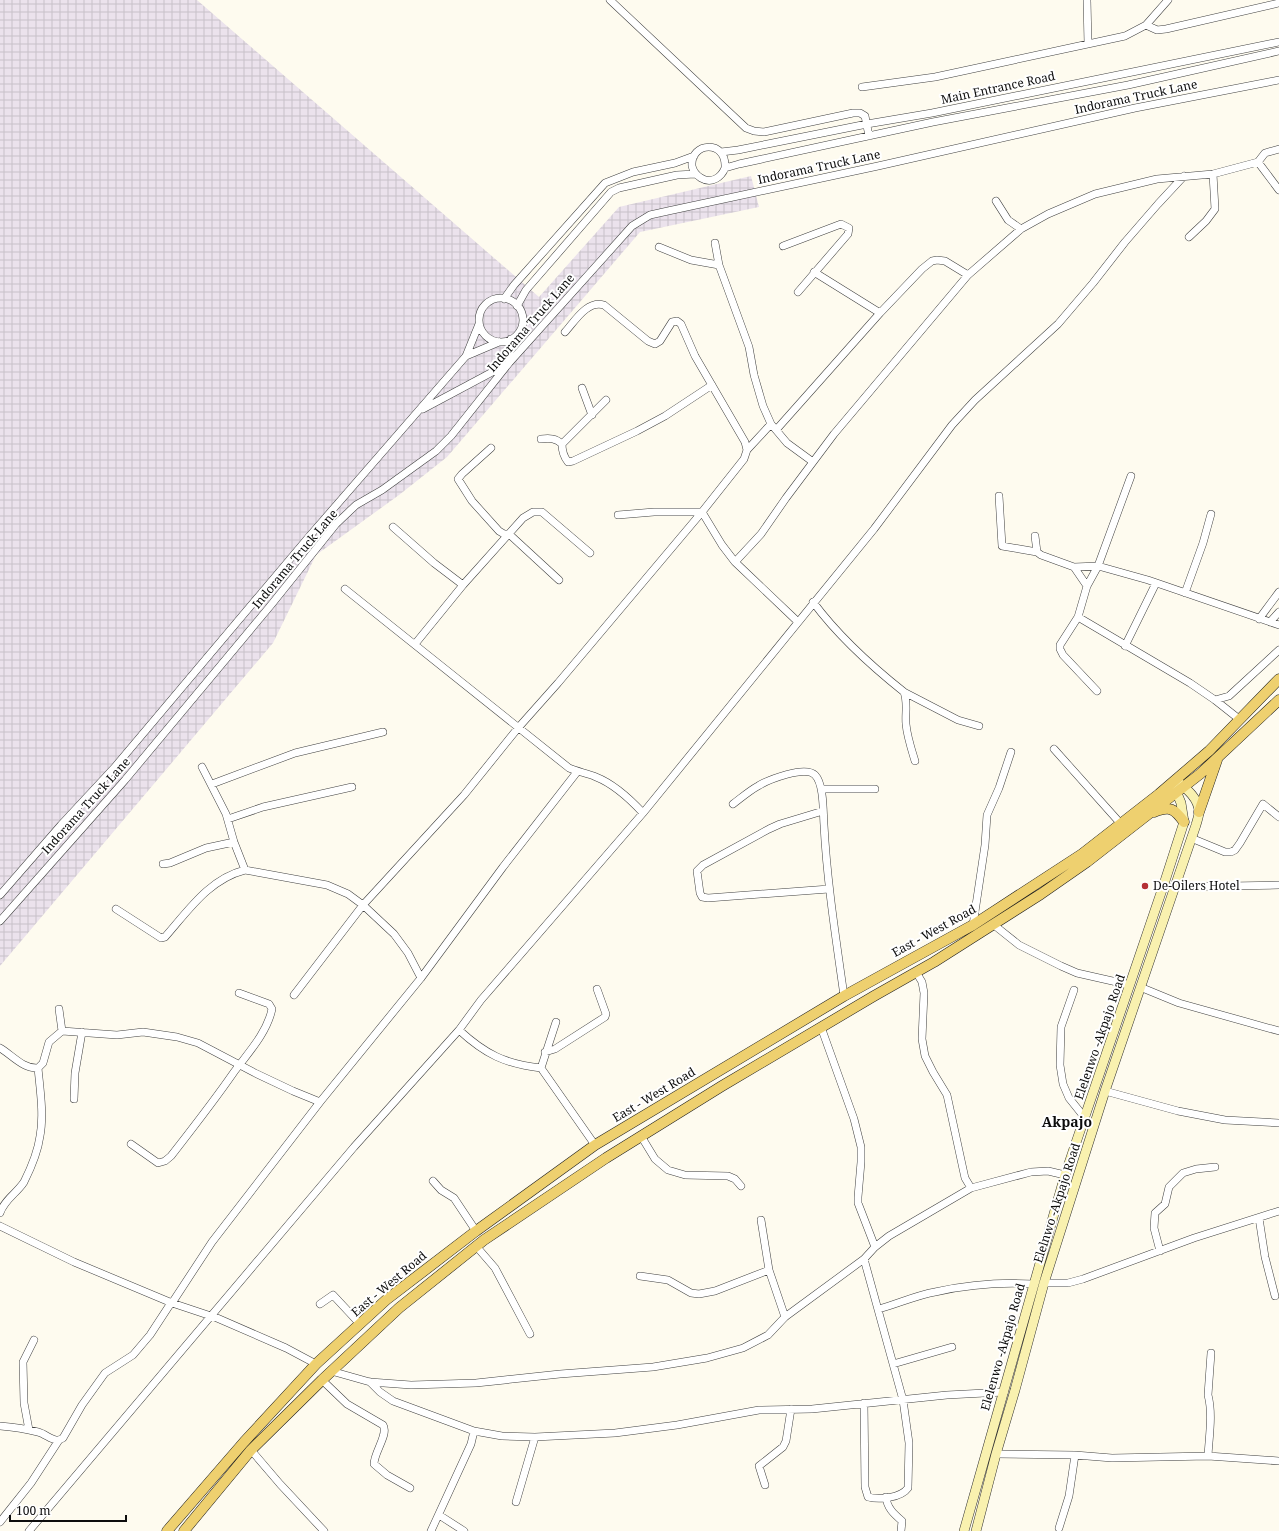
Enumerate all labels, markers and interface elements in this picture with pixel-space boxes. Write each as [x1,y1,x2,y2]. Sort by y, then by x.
street label: Main Entrance Road [939,67,1057,108]
street label: Indorama Truck Lane [1073,75,1199,118]
street label: Indorama Truck Lane [756,145,882,188]
street label: Indorama Truck Lane [483,270,578,375]
street label: Indorama Truck Lane [248,505,341,612]
street label: Indorama Truck Lane [38,754,134,858]
place label: De-Oilers Hotel [1153,877,1240,894]
marker: De-Oilers Hotel [1140,881,1150,891]
street label: East - West Road [889,900,979,961]
street label: Elelenwo -Akpajo Road [1070,971,1129,1102]
street label: East - West Road [609,1063,699,1126]
district label: Akpajo [1042,1112,1092,1131]
street label: Elelnwo -Akpajo Road [1029,1140,1084,1265]
street label: East - West Road [347,1247,431,1320]
street label: Elelenwo -Akpajo Road [976,1281,1029,1413]
scale bar [10,1497,126,1523]
text: 100 m [16,1502,51,1519]

